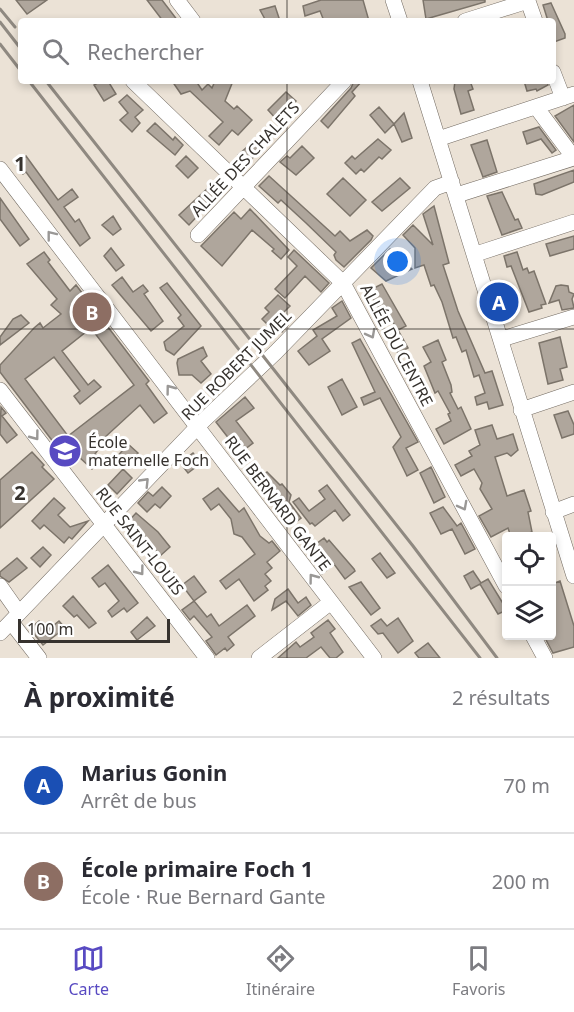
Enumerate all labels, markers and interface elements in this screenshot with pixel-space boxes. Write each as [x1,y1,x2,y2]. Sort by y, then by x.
search box [18,18,556,84]
icon: search [39,35,72,68]
text: Rechercher [87,36,204,66]
street label: ALLÉE DES CHALETS [186,97,304,221]
text: 1 [14,150,26,177]
one-way arrow [47,231,58,242]
your location [383,247,412,276]
street label: ALLÉE DU CENTRE [356,280,438,410]
pin: A [480,280,518,324]
pin: B [72,290,112,334]
street label: RUE ROBERT JUMEL [176,305,296,425]
one-way arrow [364,328,375,339]
one-way arrow [166,385,177,396]
one-way arrow [28,430,39,441]
place label: École maternelle Foch [88,431,209,471]
street label: RUE BERNARD GANTE [220,431,336,575]
school or university icon: École maternelle Foch [47,433,83,469]
text: 2 [14,479,26,506]
one-way arrow [138,479,149,489]
street label: RUE SAINT-LOUIS [91,483,189,600]
one-way arrow [456,500,467,510]
map controls [502,532,556,640]
button: locate [502,532,556,586]
one-way arrow [133,564,144,575]
one-way arrow [309,574,320,585]
button: layers [502,586,556,640]
scale bar [18,616,170,644]
text: 100 m [27,618,74,640]
text: À proximité [24,679,175,715]
text: 2 résultats [452,684,550,711]
text: Marius Gonin [81,757,227,787]
text: A [37,772,50,799]
text: 70 m [503,772,550,799]
text: Arrêt de bus [81,787,197,814]
text: École primaire Foch 1 [81,853,313,883]
text: B [37,868,50,895]
text: 200 m [492,868,550,895]
text: École · Rue Bernard Gante [81,883,325,910]
tab: Carte [69,942,109,1000]
tab: Itinéraire [246,942,315,1000]
tab: Favoris [452,942,505,1000]

